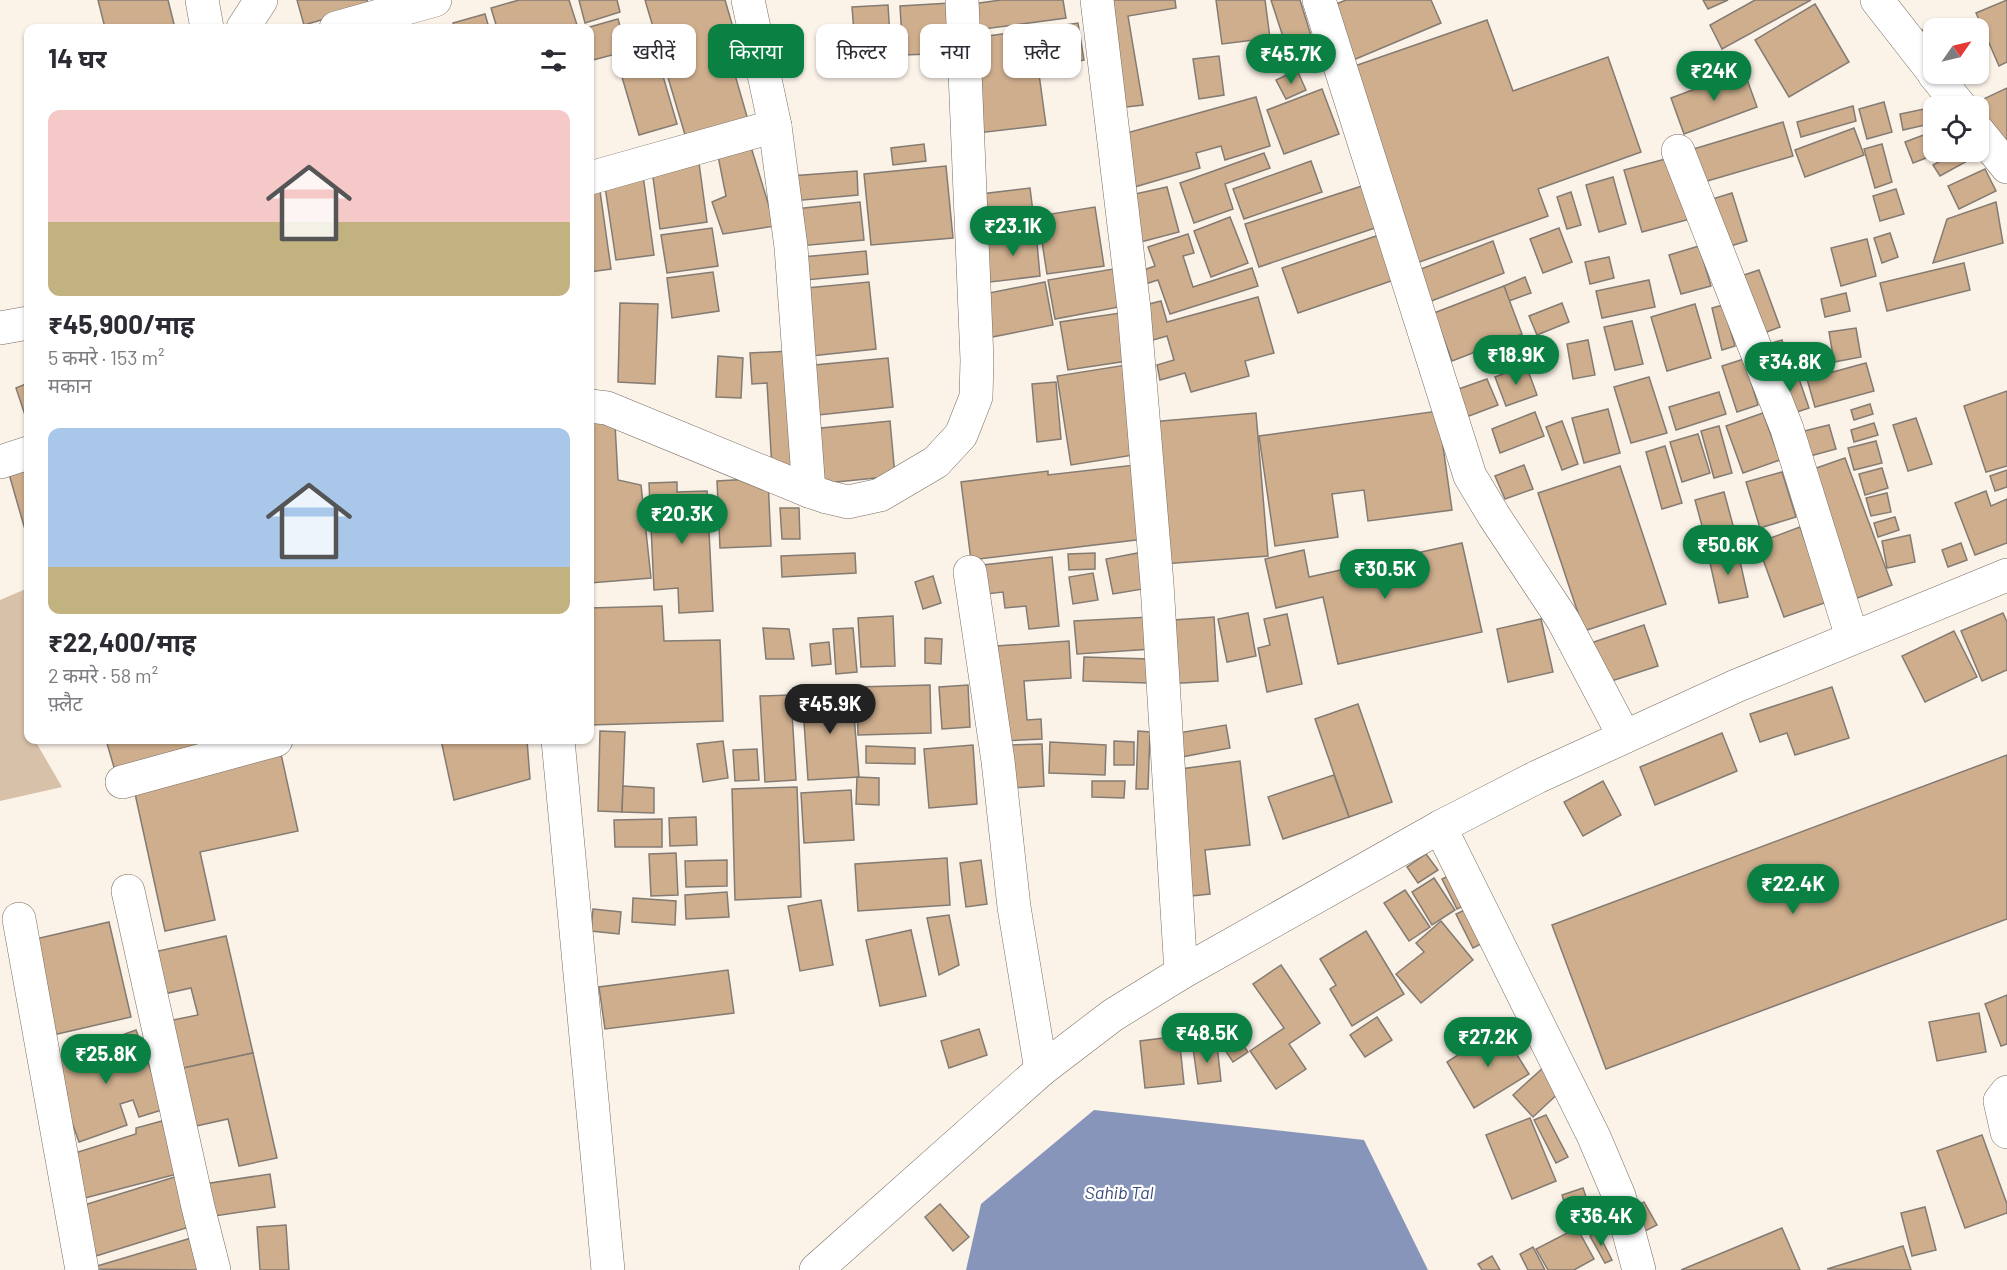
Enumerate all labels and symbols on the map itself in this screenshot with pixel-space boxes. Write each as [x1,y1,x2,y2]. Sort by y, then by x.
north arrow [1923,18,1989,84]
pin: ₹45.7K [1242,34,1340,85]
pin: ₹24K [1678,51,1750,102]
pin: ₹23.1K [964,206,1062,257]
pin: ₹18.9K [1467,335,1565,386]
pin: ₹34.8K [1741,342,1839,393]
pin: ₹20.3K [633,494,731,545]
pin: ₹50.6K [1679,525,1777,576]
pin: ₹30.5K [1336,549,1434,600]
pin: ₹45.9K [781,684,879,735]
pin: ₹22.4K [1744,864,1842,915]
pin: ₹48.5K [1158,1013,1256,1064]
pin: ₹27.2K [1439,1017,1537,1068]
pin: ₹25.8K [57,1034,155,1085]
water label: Sahib Tal [1084,1181,1154,1203]
pin: ₹36.4K [1552,1196,1650,1247]

